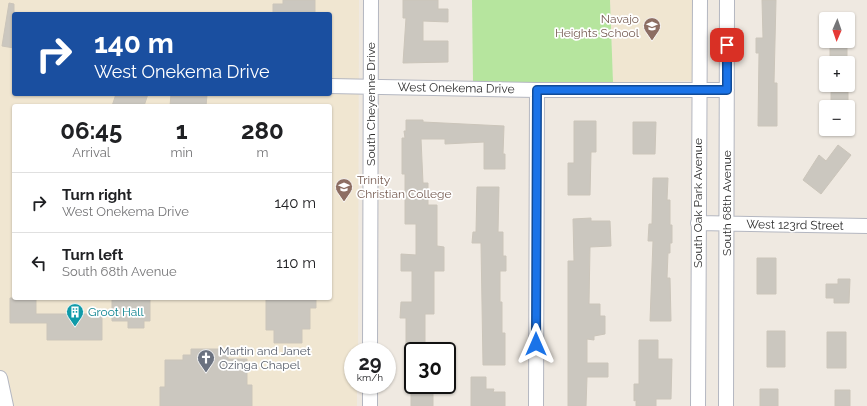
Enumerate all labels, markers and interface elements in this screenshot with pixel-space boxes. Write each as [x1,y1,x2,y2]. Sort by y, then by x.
place label: Navajo Heights School [555,12,640,40]
north arrow [819,12,855,48]
map controls [819,12,855,136]
school or university icon: Navajo Heights School [642,16,662,41]
text: 140 m [94,27,174,60]
icon: right [28,28,80,80]
pin [710,28,744,62]
icon: arrive [716,34,738,56]
street label: South Cheyenne Drive [364,42,378,166]
button: + [819,56,855,92]
text: West Onekema Drive [94,61,270,82]
street label: West Onekema Drive [397,80,515,96]
button: − [819,100,855,136]
text: 06:45 [60,116,122,145]
text: 1 [176,116,188,145]
text: 280 [241,116,284,145]
street label: South Oak Park Avenue [691,138,705,268]
text: Arrival [72,145,110,160]
text: min [171,145,193,160]
text: m [256,145,268,160]
street label: South 68th Avenue [720,150,734,256]
place label: Trinity Christian College [357,173,452,201]
school or university icon: Trinity Christian College [334,177,354,202]
text: Turn right [62,186,132,204]
icon: right [28,192,50,214]
text: 140 m [275,194,316,212]
text: West Onekema Drive [62,204,189,219]
street label: West 123rd Street [746,217,844,233]
text: Turn left [62,246,123,264]
icon: left [28,252,50,274]
text: 110 m [276,254,316,272]
text: South 68th Avenue [62,264,177,279]
building icon: Groot Hall [65,302,85,327]
place label: Groot Hall [88,305,144,319]
position arrow [515,323,557,365]
speed limit sign: 30 [404,342,456,394]
place label: Martin and Janet Ozinga Chapel [219,344,311,372]
church icon: Martin and Janet Ozinga Chapel [196,348,216,373]
text: 29 [358,351,382,375]
text: km/h [357,372,383,383]

